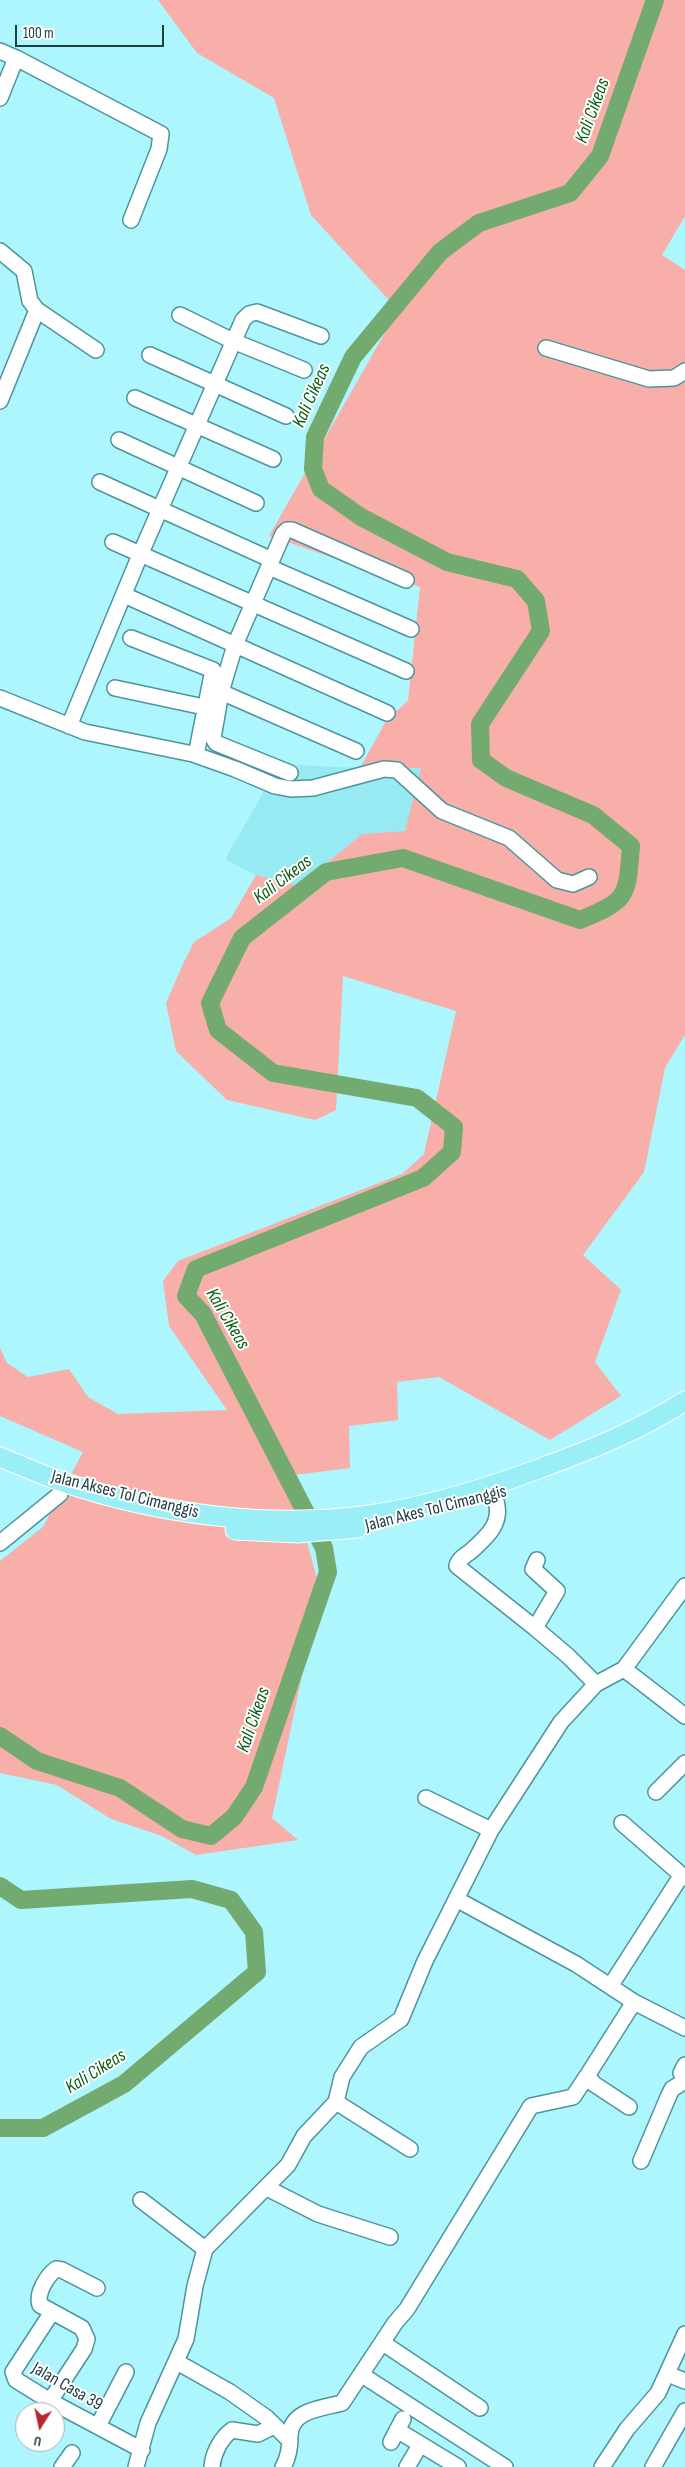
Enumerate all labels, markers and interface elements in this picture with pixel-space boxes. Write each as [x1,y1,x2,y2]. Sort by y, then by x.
scale bar [18,15,166,47]
text: 100 m [23,24,54,43]
water label: Kali Cikeas [571,76,615,146]
water label: Kali Cikeas [288,361,336,431]
water label: Kali Cikeas [249,851,317,909]
water label: Kali Cikeas [200,1284,254,1354]
street label: Jalan Akses Tol Cimanggis [49,1466,201,1524]
street label: Jalan Akes Tol Cimanggis [363,1481,509,1537]
water label: Kali Cikeas [232,1685,276,1755]
water label: Kali Cikeas [61,2045,131,2099]
street label: Jalan Casa 39 [28,2358,106,2416]
north arrow [15,2402,65,2452]
text: U [32,2432,43,2450]

